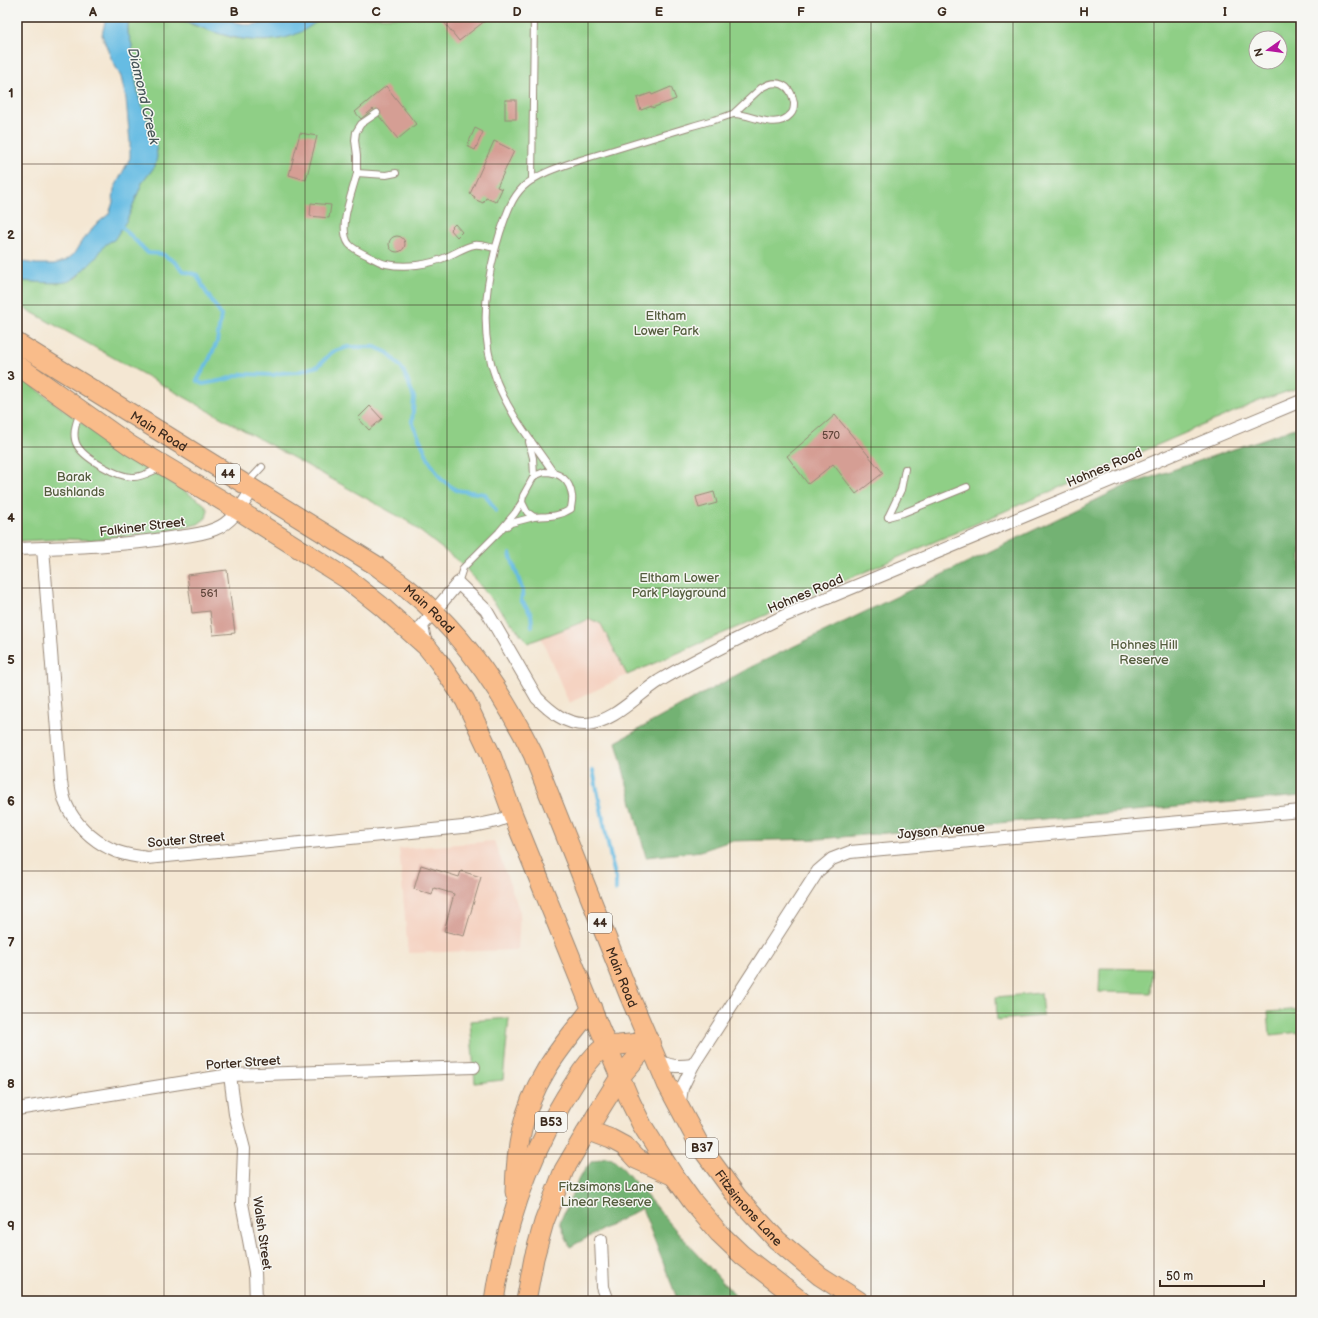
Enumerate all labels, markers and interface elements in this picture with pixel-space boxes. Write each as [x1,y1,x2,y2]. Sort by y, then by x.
text: A [88,4,97,20]
text: B [229,4,239,20]
text: C [371,4,381,20]
text: D [512,4,522,20]
text: E [655,4,664,20]
text: F [797,4,805,20]
text: G [937,4,947,20]
text: H [1079,4,1089,20]
text: I [1223,4,1227,20]
north arrow [1248,30,1288,70]
water label: Diamond Creek [124,46,163,147]
text: N [1251,47,1266,58]
text: 1 [8,85,14,101]
text: 2 [7,227,15,243]
park label: Eltham Lower Park [633,308,699,339]
text: 3 [7,368,15,384]
street label: Main Road [127,408,190,455]
house number: 570 [822,429,841,442]
street label: Hohnes Road [1064,445,1145,491]
road number: 44 [216,464,240,484]
park label: Barak Bushlands [43,469,105,500]
text: 4 [7,510,15,526]
street label: Falkiner Street [99,514,186,540]
park label: Eltham Lower Park Playground [632,570,726,601]
street label: Hohnes Road [765,571,846,617]
street label: Main Road [400,582,458,637]
house number: 561 [200,587,218,600]
park label: Hohnes Hill Reserve [1110,637,1178,668]
text: 5 [7,652,15,668]
text: 6 [7,793,15,809]
street label: Jayson Avenue [897,819,986,843]
street label: Souter Street [147,829,225,851]
road number: 44 [588,913,612,933]
text: 7 [7,935,15,951]
street label: Main Road [602,945,641,1010]
street label: Porter Street [205,1052,281,1074]
text: 8 [7,1076,15,1092]
road number: B53 [535,1112,567,1132]
road number: B37 [686,1138,718,1158]
street label: Fitzsimons Lane [711,1167,785,1250]
park label: Fitzsimons Lane Linear Reserve [558,1179,654,1210]
street label: Walsh Street [249,1195,275,1271]
text: 9 [7,1218,15,1234]
scale bar [1160,1262,1264,1288]
text: 50 m [1166,1269,1193,1284]

